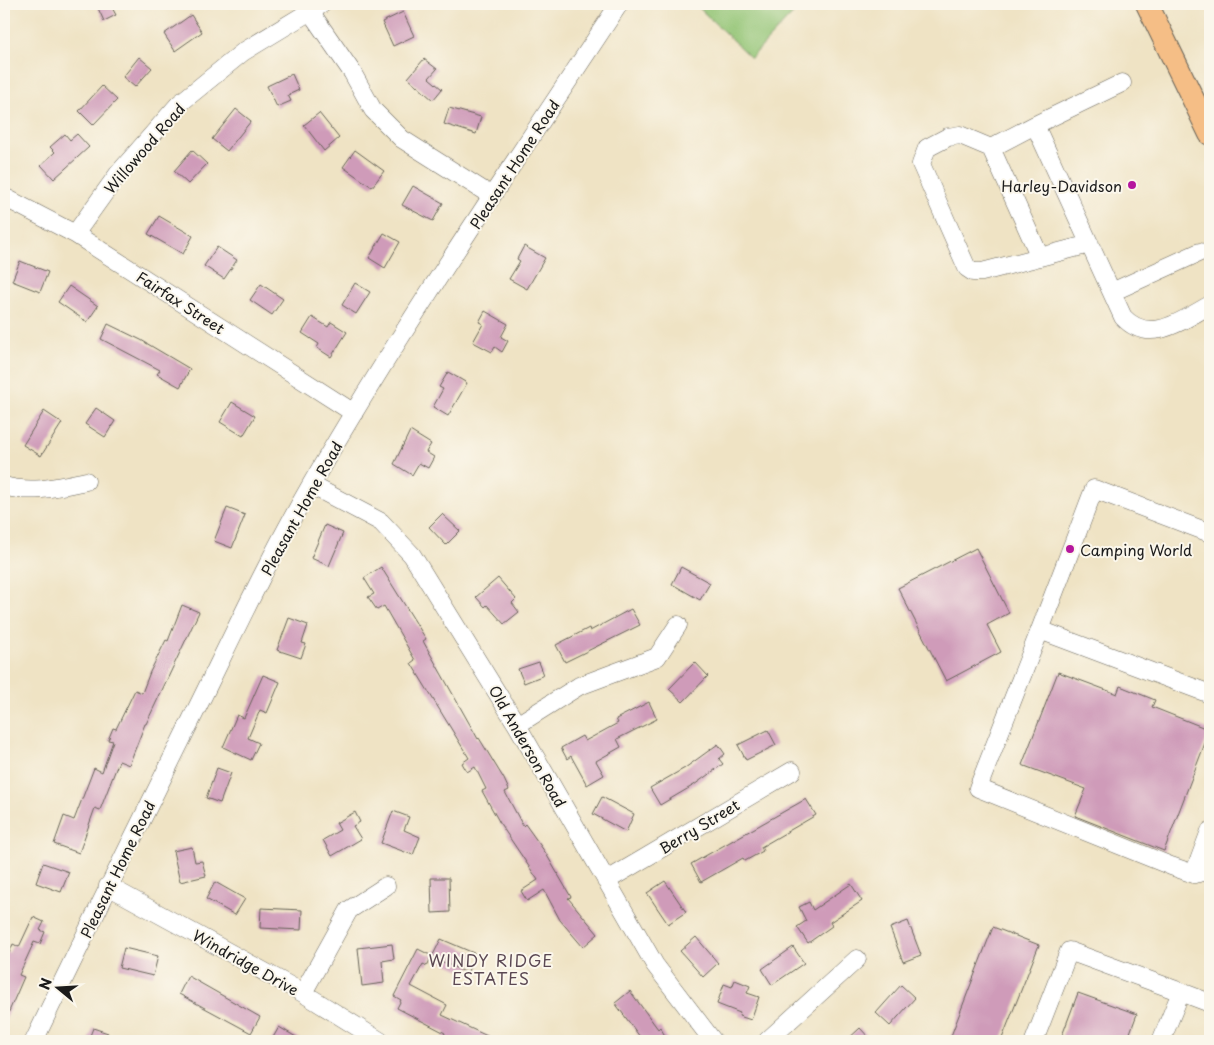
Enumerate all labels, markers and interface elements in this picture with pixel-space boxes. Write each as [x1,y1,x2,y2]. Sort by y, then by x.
street label: Pleasant Home Road [463,95,565,233]
street label: Willowood Road [98,97,190,199]
place label: Harley-Davidson [1001,174,1122,197]
marker: Harley-Davidson [1126,179,1138,191]
street label: Fairfax Street [132,265,230,339]
street label: Pleasant Home Road [254,437,348,579]
place label: Camping World [1080,538,1192,561]
marker: Camping World [1064,543,1076,555]
street label: Old Anderson Road [484,681,572,811]
street label: Berry Street [654,793,744,859]
street label: Pleasant Home Road [74,796,160,942]
street label: Windridge Drive [189,923,303,1001]
district label: WINDY RIDGE ESTATES [429,948,553,990]
north arrow [32,962,82,1012]
text: N [33,975,57,992]

